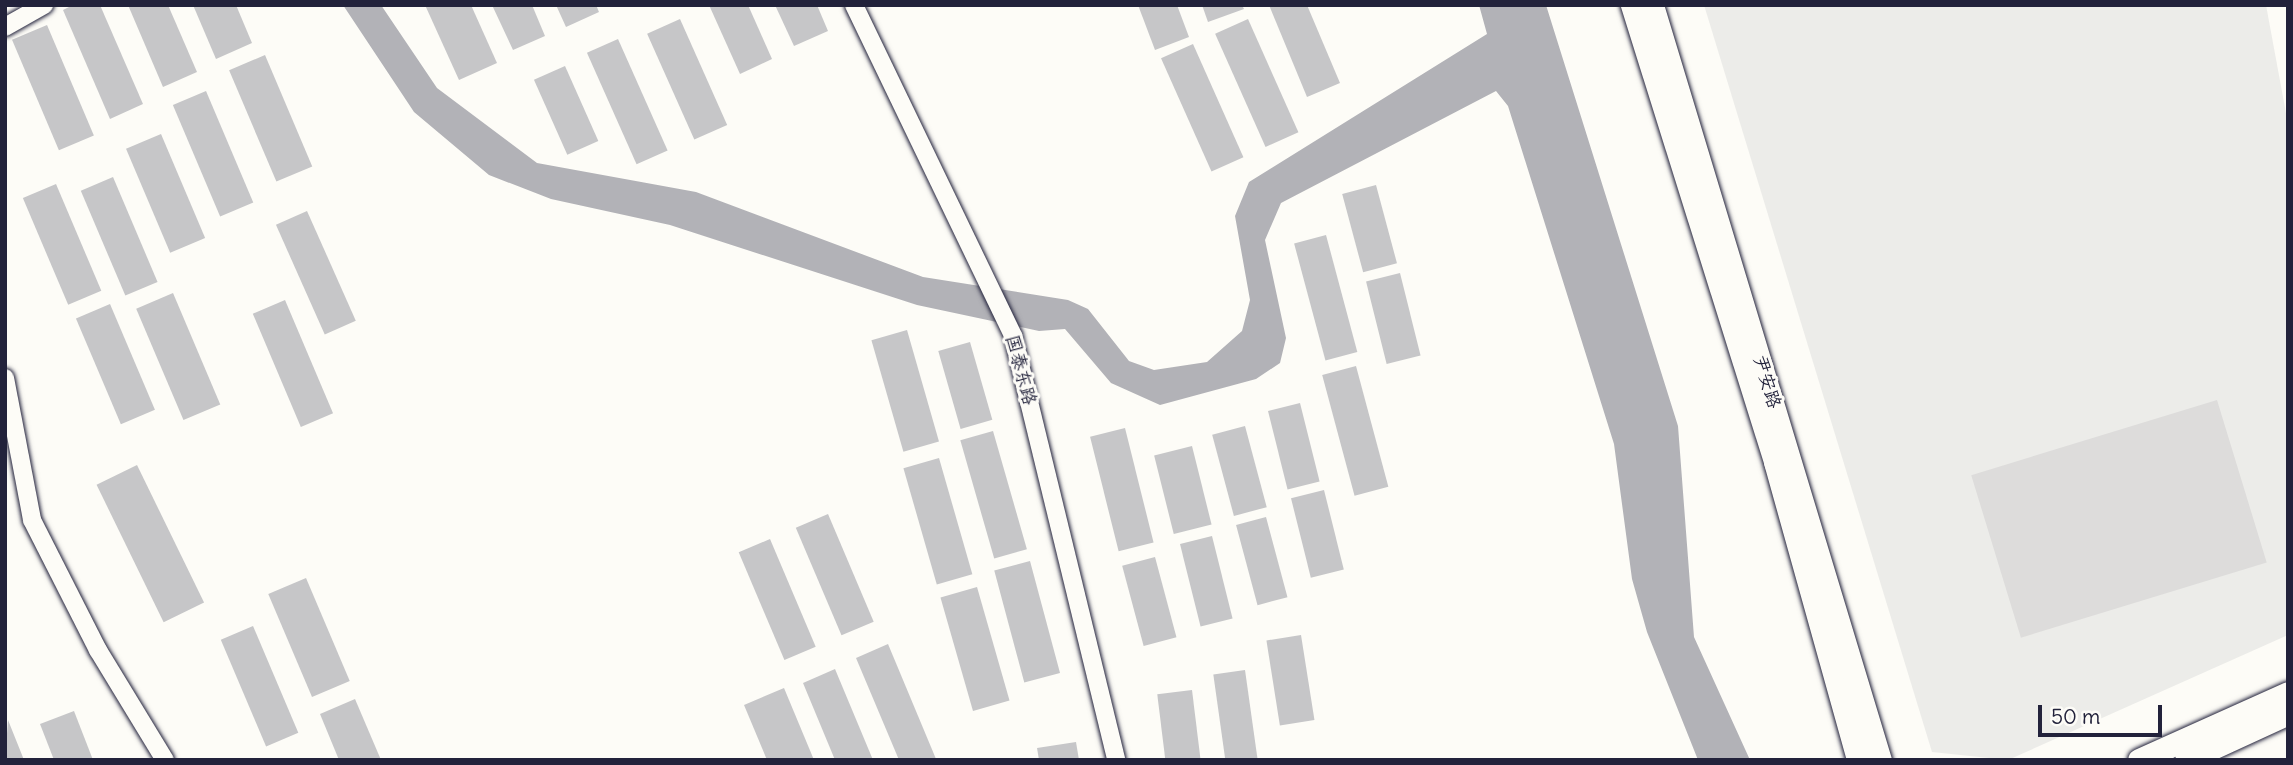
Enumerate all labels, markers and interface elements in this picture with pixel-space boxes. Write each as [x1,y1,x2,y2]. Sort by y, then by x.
street label: 国泰东路 [1001,332,1041,408]
street label: 尹安路 [1749,353,1785,411]
scale bar [2041,692,2165,736]
text: 50 m [2051,703,2100,730]

